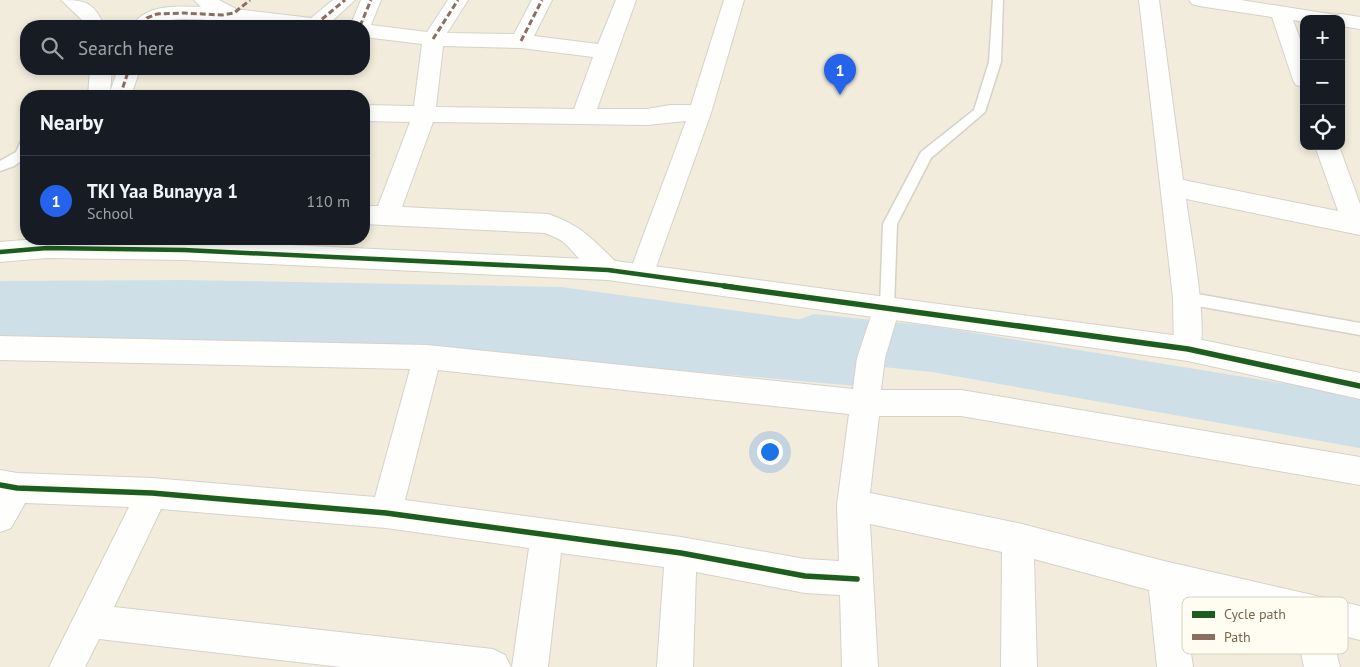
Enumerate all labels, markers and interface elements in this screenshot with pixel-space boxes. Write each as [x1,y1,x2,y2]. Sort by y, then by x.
map controls [1300,15,1345,150]
button: + [1300,15,1345,60]
search box [20,20,370,75]
icon: search [38,34,66,62]
text: Search here [78,36,174,60]
pin: 1 [824,54,856,95]
button: − [1300,60,1345,105]
button: locate [1300,105,1345,150]
text: Nearby [40,109,103,136]
text: TKI Yaa Bunayya 1 [87,179,238,203]
text: 1 [51,191,61,211]
text: 110 m [307,191,350,211]
text: School [87,203,133,223]
your location [757,439,783,465]
legend [1182,597,1348,654]
text: Cycle path [1224,605,1286,623]
text: Path [1224,628,1251,646]

